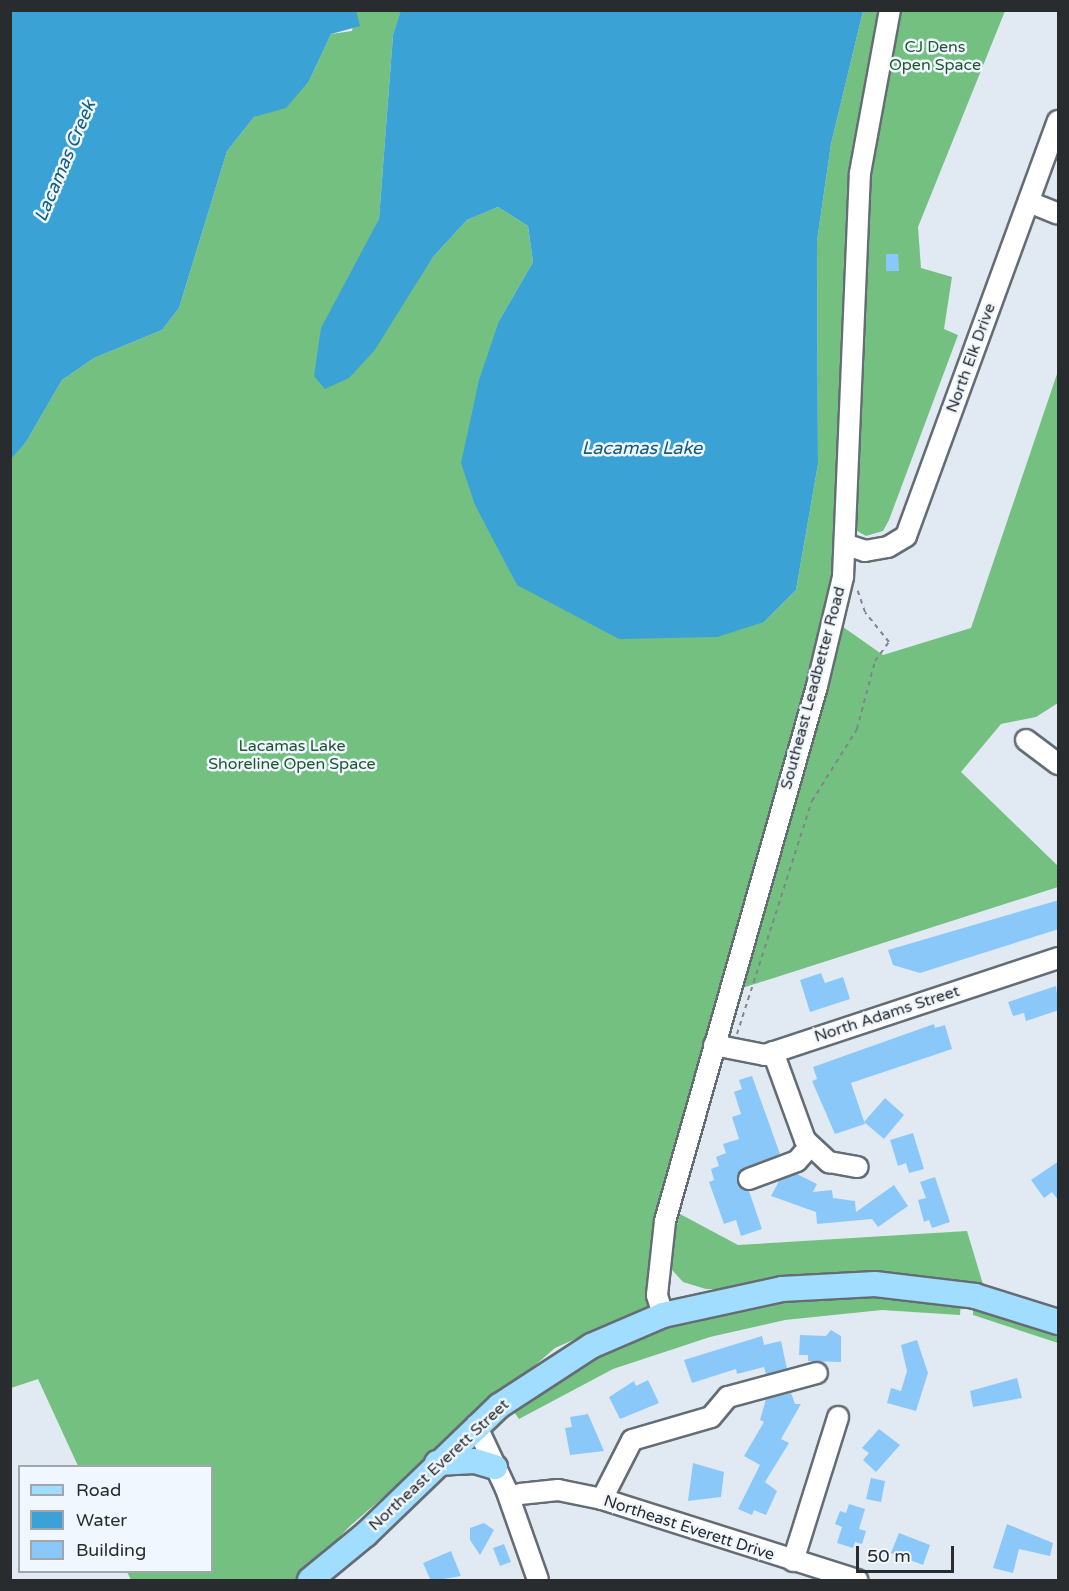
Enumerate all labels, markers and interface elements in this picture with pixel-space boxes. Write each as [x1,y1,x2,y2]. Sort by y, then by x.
park label: CJ Dens Open Space [889,37,981,75]
water label: Lacamas Creek [30,97,100,225]
street label: North Elk Drive [942,301,1000,415]
water label: Lacamas Lake [582,437,702,459]
street label: Southeast Leadbetter Road [777,584,849,792]
park label: Lacamas Lake Shoreline Open Space [208,736,376,774]
street label: North Adams Street [812,981,962,1047]
street label: Northeast Everett Street [365,1395,513,1535]
legend [18,1465,213,1573]
text: Road [76,1479,121,1501]
street label: Northeast Everett Drive [601,1491,777,1565]
text: Water [76,1509,127,1531]
scale bar [859,1534,956,1572]
text: Building [76,1539,146,1561]
text: 50 m [867,1545,911,1567]

